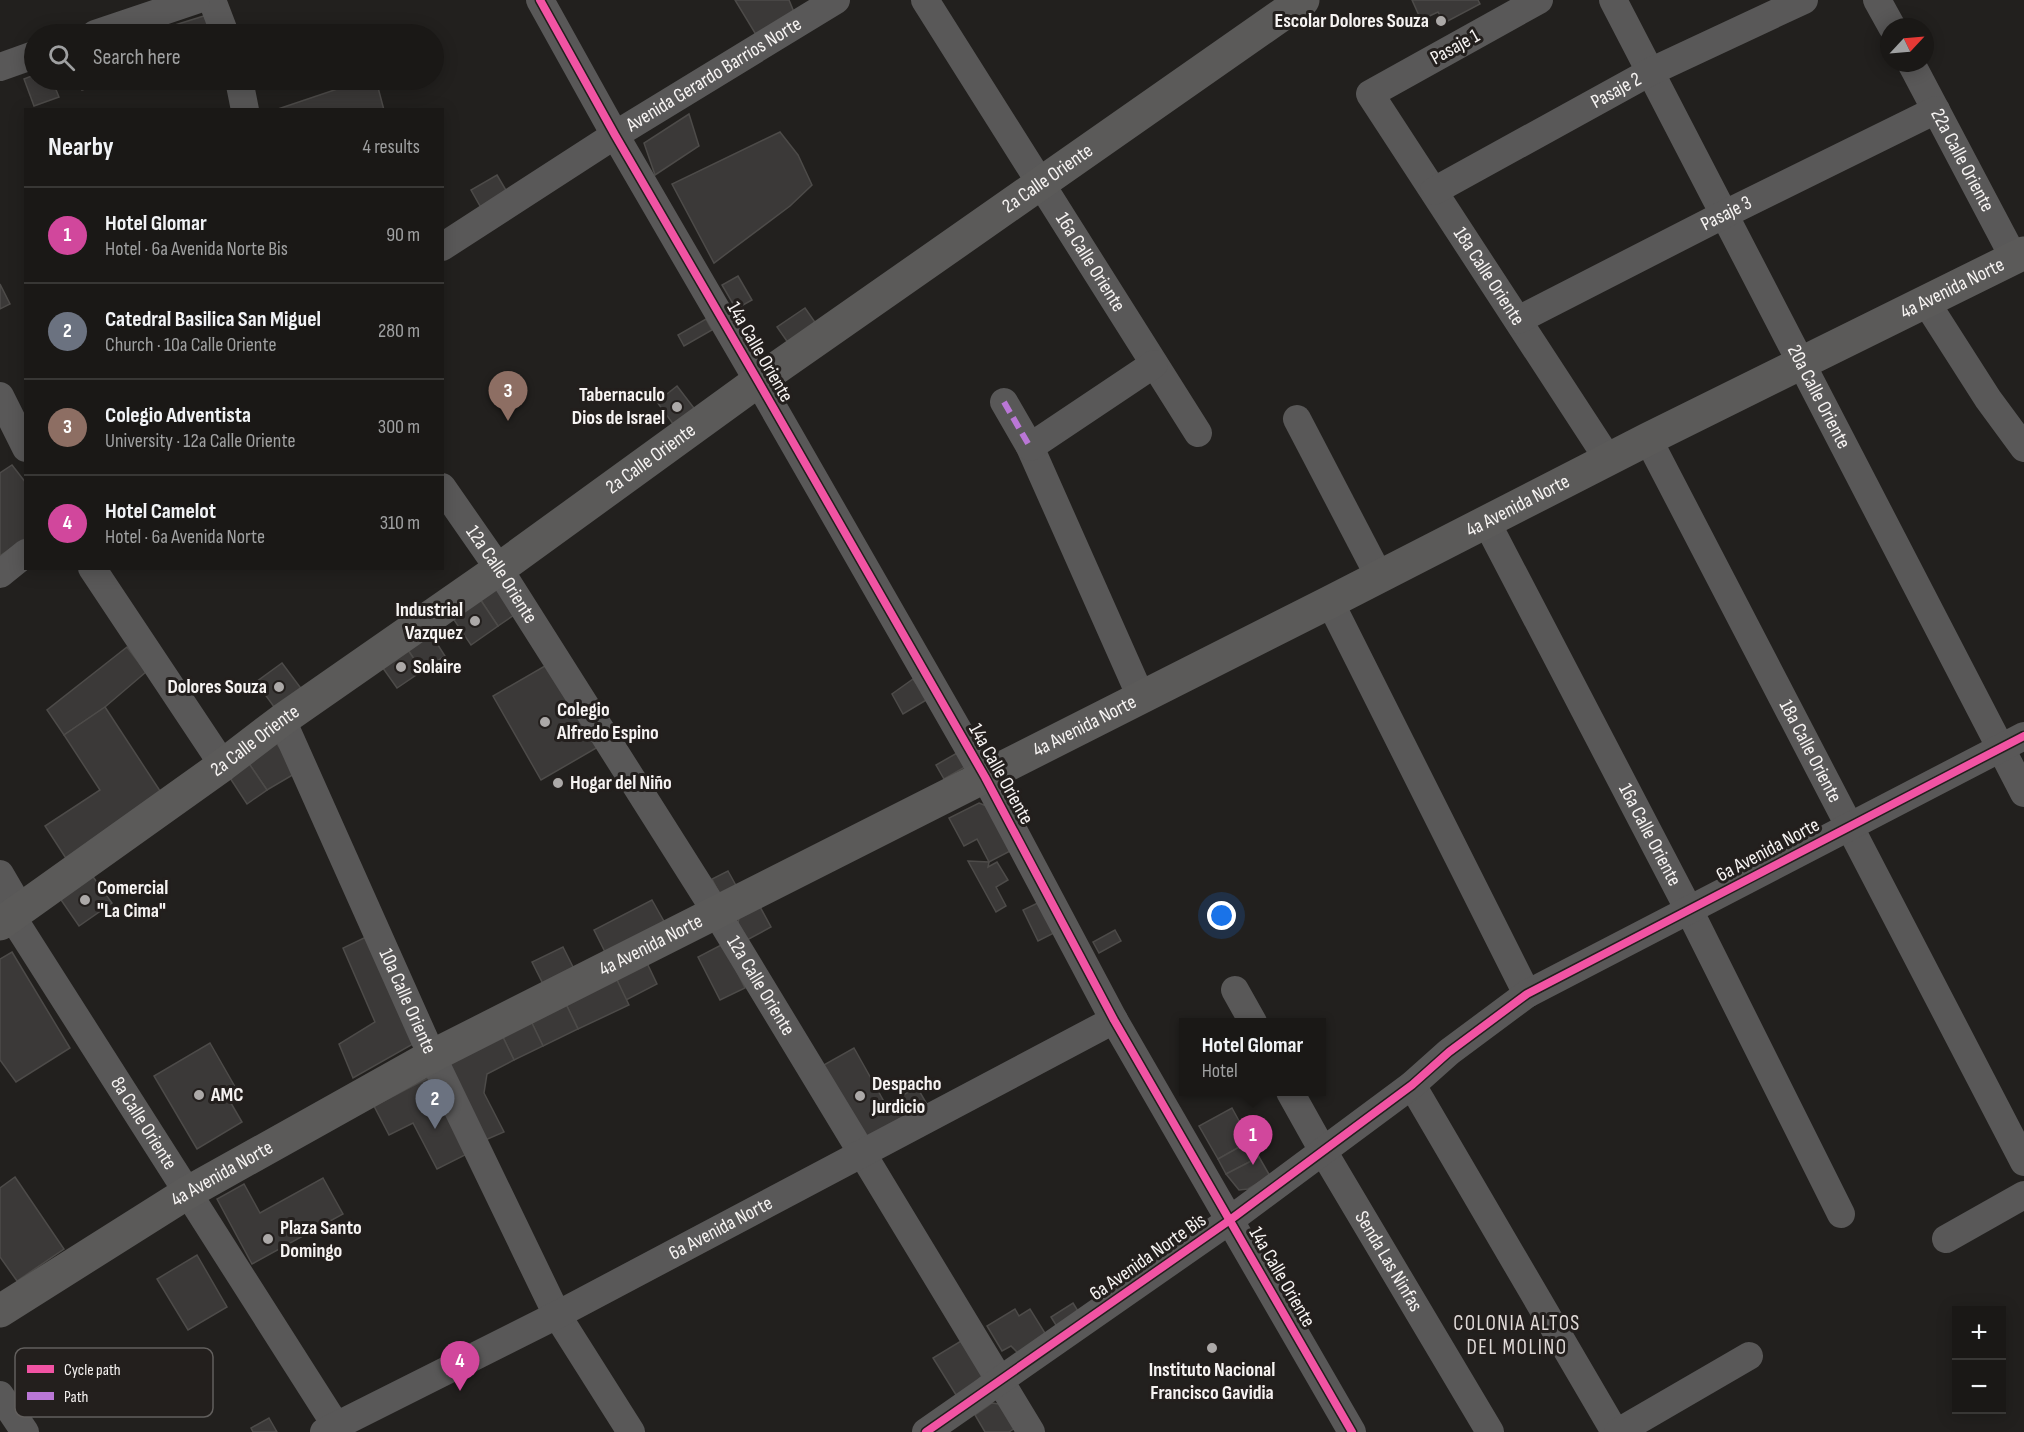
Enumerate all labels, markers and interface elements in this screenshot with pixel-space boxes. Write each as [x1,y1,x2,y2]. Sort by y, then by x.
place label: Escolar Dolores Souza [1274,9,1429,33]
street label: Avenida Gerardo Barrios Norte [621,12,806,138]
marker: Escolar Dolores Souza [1434,14,1448,28]
north arrow [1880,18,1934,72]
search box [24,24,444,90]
street label: Pasaje 1 [1426,24,1484,70]
icon: search [45,41,78,74]
text: Search here [93,44,180,71]
street label: Pasaje 2 [1587,67,1646,114]
street label: 22a Calle Oriente [1925,105,1999,216]
text: Nearby [48,132,114,163]
text: 4 results [363,135,420,159]
street label: 2a Calle Oriente [998,139,1098,218]
street label: Pasaje 3 [1697,191,1756,236]
street label: 16a Calle Oriente [1050,208,1130,316]
text: Hotel Glomar [105,210,207,237]
text: 1 [64,223,71,247]
text: 90 m [386,223,420,247]
street label: 18a Calle Oriente [1448,223,1530,330]
text: Hotel · 6a Avenida Norte Bis [105,237,288,261]
street label: 4a Avenida Norte [1896,253,2008,324]
street label: 14a Calle Oriente [722,298,798,406]
text: Catedral Basilica San Miguel [105,306,321,333]
text: 2 [63,319,72,343]
text: 280 m [378,319,420,343]
text: Church · 10a Calle Oriente [105,333,277,357]
street label: 20a Calle Oriente [1782,341,1856,453]
pin: 3 [488,372,528,421]
place label: Tabernaculo Dios de Israel [572,383,665,430]
marker: Tabernaculo Dios de Israel [670,400,684,414]
text: Colegio Adventista [105,402,251,429]
text: 3 [63,415,72,439]
text: 300 m [378,415,420,439]
street label: 2a Calle Oriente [601,418,700,499]
text: University · 12a Calle Oriente [105,429,295,453]
street label: 4a Avenida Norte [1462,469,1574,542]
text: Hotel Camelot [105,498,216,525]
text: 4 [63,511,72,535]
text: 310 m [380,511,420,535]
street label: 12a Calle Oriente [461,521,542,628]
text: Hotel · 6a Avenida Norte [105,525,265,549]
place label: Industrial Vazquez [395,598,463,645]
marker: Industrial Vazquez [468,614,482,628]
place label: Solaire [413,655,462,679]
marker: Solaire [394,660,408,674]
place label: Dolores Souza [167,675,267,699]
marker: Dolores Souza [272,680,286,694]
street label: 4a Avenida Norte [1029,690,1140,762]
street label: 18a Calle Oriente [1774,696,1847,807]
place label: Colegio Alfredo Espino [556,698,659,745]
street label: 2a Calle Oriente [206,700,304,782]
marker: Colegio Alfredo Espino [538,715,552,729]
street label: 14a Calle Oriente [963,719,1039,829]
place label: Hogar del Niño [570,771,672,795]
marker: Hogar del Niño [551,776,565,790]
street label: 16a Calle Oriente [1613,779,1686,890]
street label: 6a Avenida Norte [1712,813,1824,887]
place label: Comercial "La Cima" [97,876,168,923]
marker: Comercial "La Cima" [78,893,92,907]
your location [1207,901,1236,930]
street label: 4a Avenida Norte [595,909,707,982]
street label: 12a Calle Oriente [721,932,800,1040]
street label: 10a Calle Oriente [374,945,441,1058]
popup [1179,1018,1326,1096]
text: Hotel Glomar [1202,1032,1303,1059]
text: Hotel [1202,1059,1238,1083]
street label: 8a Calle Oriente [105,1072,182,1174]
place label: Despacho Jurdicio [871,1072,941,1119]
pin: 2 [416,1080,454,1129]
place label: AMC [210,1083,243,1107]
marker: AMC [192,1088,206,1102]
marker: Despacho Jurdicio [853,1089,867,1103]
pin: 1 [1234,1116,1272,1165]
street label: 4a Avenida Norte [166,1135,277,1212]
street label: 6a Avenida Norte [665,1191,777,1265]
street label: Senda Las Ninfas [1349,1207,1428,1316]
street label: 6a Avenida Norte Bis [1085,1208,1211,1306]
place label: Plaza Santo Domingo [280,1216,362,1263]
street label: 14a Calle Oriente [1244,1223,1320,1331]
marker: Plaza Santo Domingo [261,1232,275,1246]
map controls [1952,1306,2006,1414]
button: + [1952,1306,2006,1360]
district label: COLONIA ALTOS DEL MOLINO [1453,1311,1581,1360]
marker: Instituto Nacional Francisco Gavidia [1205,1341,1219,1355]
pin: 4 [440,1342,480,1391]
legend [15,1348,213,1417]
place label: Instituto Nacional Francisco Gavidia [1149,1358,1275,1405]
button: − [1952,1360,2006,1414]
text: Cycle path [64,1361,121,1380]
text: Path [64,1388,88,1407]

